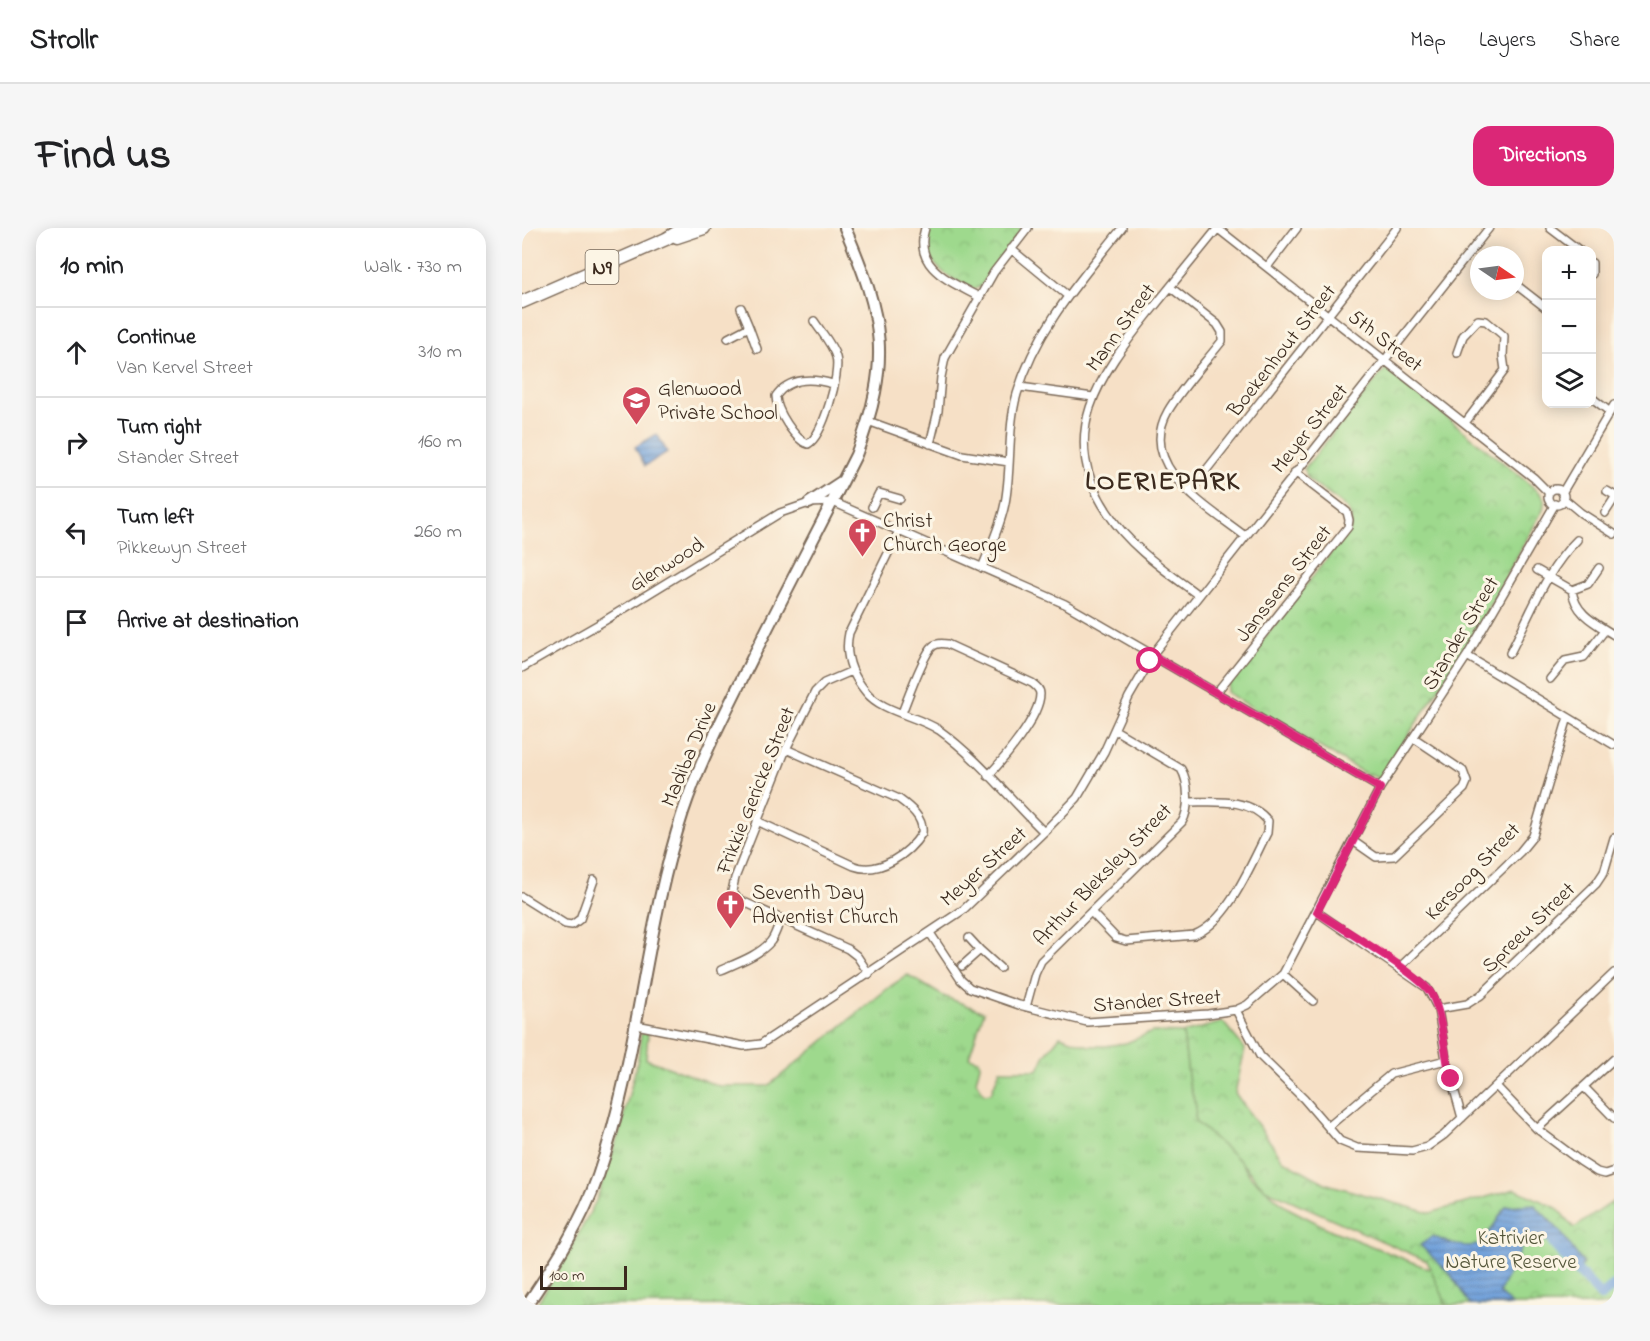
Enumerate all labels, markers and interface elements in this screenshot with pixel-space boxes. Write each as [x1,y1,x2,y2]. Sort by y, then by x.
text: Strollr [30,21,98,62]
text: Map [1410,26,1446,56]
text: Layers [1479,26,1536,56]
text: Share [1569,26,1620,56]
text: Find us [36,126,171,187]
button: Directions [1473,126,1614,186]
north arrow [1470,246,1524,300]
map controls [1542,246,1596,408]
button: + [1542,246,1596,300]
text: 10 min [60,248,124,286]
road number: N9 [586,250,619,284]
text: Walk · 730 m [364,253,462,282]
street label: Mann Street [1079,278,1164,379]
street label: Boekenhout Street [1220,278,1344,425]
button: − [1542,300,1596,354]
street label: 5th Street [1341,303,1428,380]
text: Continue [117,322,196,354]
icon: ahead [60,336,93,369]
text: 310 m [418,338,462,367]
text: Van Kervel Street [117,354,253,383]
button: layers [1542,354,1596,408]
place label: Glenwood Private School [658,375,778,429]
street label: Meyer Street [1265,378,1358,482]
school or university icon: Glenwood Private School [621,384,653,426]
text: Turn right [117,412,202,444]
icon: right [60,426,93,459]
text: 160 m [418,428,462,457]
text: Stander Street [117,444,239,473]
district label: LOERIEPARK [1085,463,1241,502]
text: Turn left [117,502,194,534]
place label: Christ Church George [883,507,1007,563]
icon: left [60,516,93,549]
church icon: Christ Church George [846,516,878,558]
text: 260 m [414,518,462,547]
street label: Janssens Street [1229,519,1340,649]
street label: Glenwood [624,531,711,601]
text: Pikkewyn Street [117,534,247,563]
street label: Stander Street [1416,571,1508,697]
icon: arrive [60,606,93,639]
text: Arrive at destination [117,606,299,638]
route start [1136,647,1162,673]
street label: Madiba Drive [654,697,726,812]
street label: Frikkie Gericke Street [709,703,804,880]
street label: Arthur Bleksley Street [1027,797,1181,955]
street label: Kersoog Street [1419,817,1530,930]
street label: Meyer Street [934,820,1036,916]
street label: Spreeu Street [1476,876,1583,981]
place label: Seventh Day Adventist Church [752,879,898,933]
church icon: Seventh Day Adventist Church [715,888,747,930]
street label: Stander Street [1092,983,1222,1021]
route end [1437,1065,1463,1091]
park label: Katrivier Nature Reserve [1445,1224,1577,1278]
scale bar [540,1263,627,1290]
text: 100 m [549,1264,584,1288]

